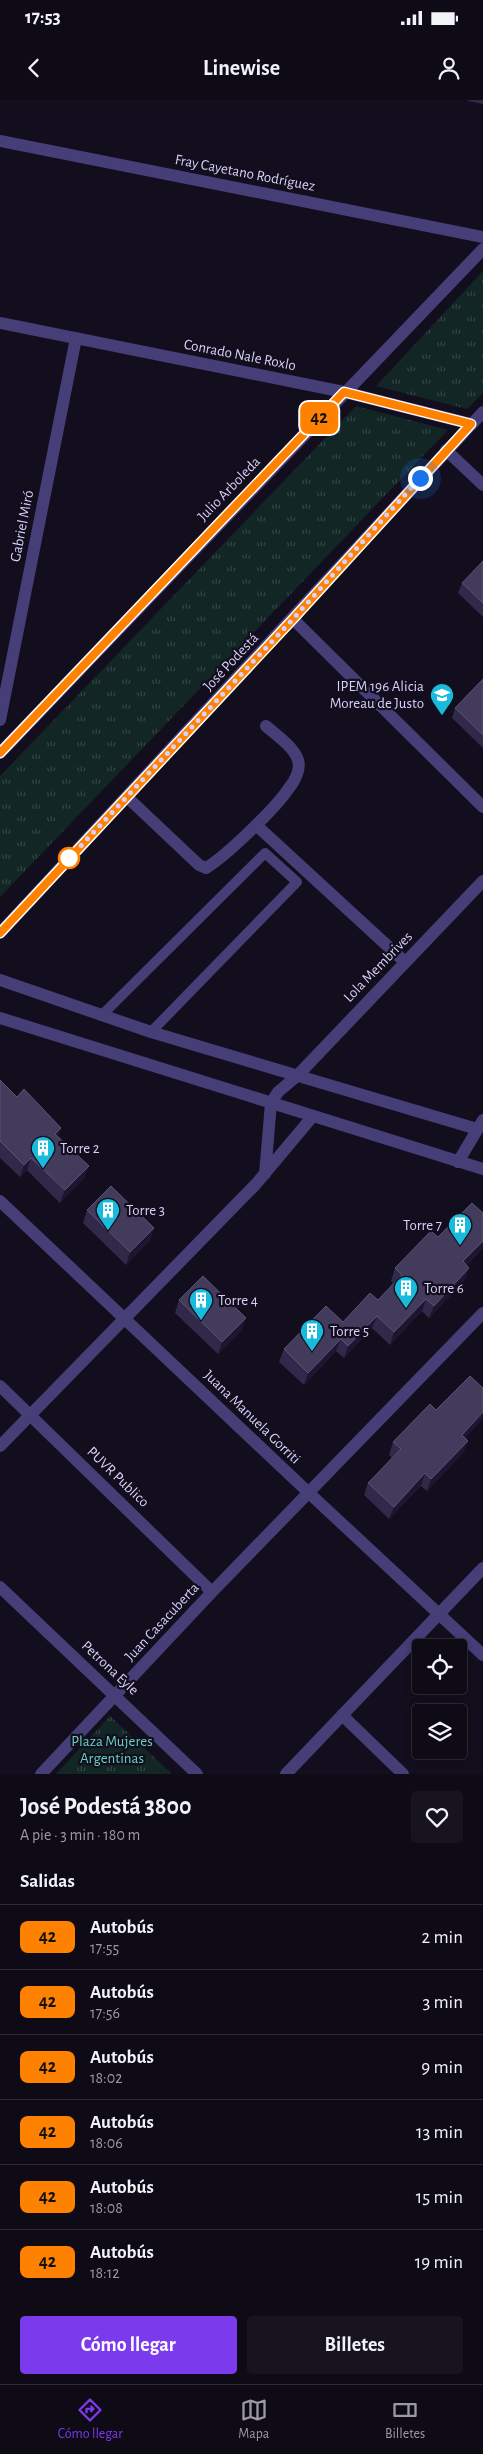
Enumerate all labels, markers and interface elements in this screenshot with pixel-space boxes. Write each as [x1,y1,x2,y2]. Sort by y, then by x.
text: 17:53 [25,8,61,27]
icon: back [20,54,48,82]
icon: person [435,54,463,82]
text: Linewise [203,57,280,79]
street label: Fray Cayetano Rodríguez [174,152,316,194]
street label: Conrado Nale Roxlo [183,337,297,373]
line badge: 42 [296,402,342,434]
text: 42 [310,409,328,427]
street label: Julio Arboleda [195,454,263,524]
your location [408,466,433,491]
street label: Gabriel Miró [8,489,36,563]
street label: José Podestá [201,630,261,694]
place label: IPEM 196 Alicia Moreau de Justo [330,679,424,711]
school or university icon: IPEM 196 Alicia Moreau de Justo [429,682,455,716]
unlabelled marker [58,847,80,869]
street label: Lola Membrives [341,929,415,1005]
building icon: Torre 2 [30,1135,56,1169]
place label: Torre 2 [60,1141,100,1156]
building icon: Torre 3 [95,1197,121,1231]
place label: Torre 3 [126,1203,165,1218]
building icon: Torre 7 [447,1212,473,1246]
place label: Torre 7 [403,1218,442,1233]
building icon: Torre 6 [393,1275,419,1309]
place label: Torre 6 [424,1281,464,1296]
building icon: Torre 4 [188,1287,214,1321]
place label: Torre 4 [218,1293,258,1308]
building icon: Torre 5 [299,1318,325,1352]
place label: Torre 5 [330,1324,369,1339]
street label: Juana Manuela Gorriti [201,1367,303,1467]
street label: PUVR Publico [84,1444,152,1510]
street label: Juan Casacuberta [122,1580,202,1664]
street label: Petrona Eyle [79,1638,141,1698]
map controls [412,1639,467,1759]
button: locate [412,1639,467,1694]
button: layers [412,1704,467,1759]
park label: Plaza Mujeres Argentinas [71,1734,153,1766]
button: heart [411,1791,463,1843]
text: José Podestá 3800 [20,1795,192,1819]
text: A pie · 3 min · 180 m [20,1827,140,1843]
text: Salidas [20,1872,75,1891]
text: Autobús [90,1918,154,1937]
text: 42 [39,1928,56,1946]
text: 2 min [422,1928,463,1947]
text: 17:55 [90,1940,119,1956]
text: Autobús [90,1983,154,2002]
text: 42 [39,1993,56,2011]
text: 3 min [422,1993,463,2012]
text: 17:56 [90,2005,120,2021]
text: Autobús [90,2048,154,2067]
text: 42 [39,2058,56,2076]
text: 9 min [421,2058,463,2077]
text: 18:02 [90,2070,122,2086]
text: Autobús [90,2113,154,2132]
text: 42 [39,2123,56,2141]
text: 13 min [416,2123,463,2142]
text: 18:06 [90,2135,123,2151]
text: Autobús [90,2178,154,2197]
text: 42 [39,2188,56,2206]
text: 15 min [416,2188,463,2207]
text: 18:08 [90,2200,123,2216]
text: Autobús [90,2243,154,2262]
text: 42 [39,2253,56,2271]
text: 19 min [415,2253,463,2272]
text: 18:12 [90,2265,120,2281]
button: Cómo llegar [20,2316,237,2374]
button: Billetes [247,2316,463,2374]
tab: Cómo llegar [58,2396,123,2443]
tab: Mapa [238,2396,269,2443]
tab: Billetes [385,2396,425,2443]

